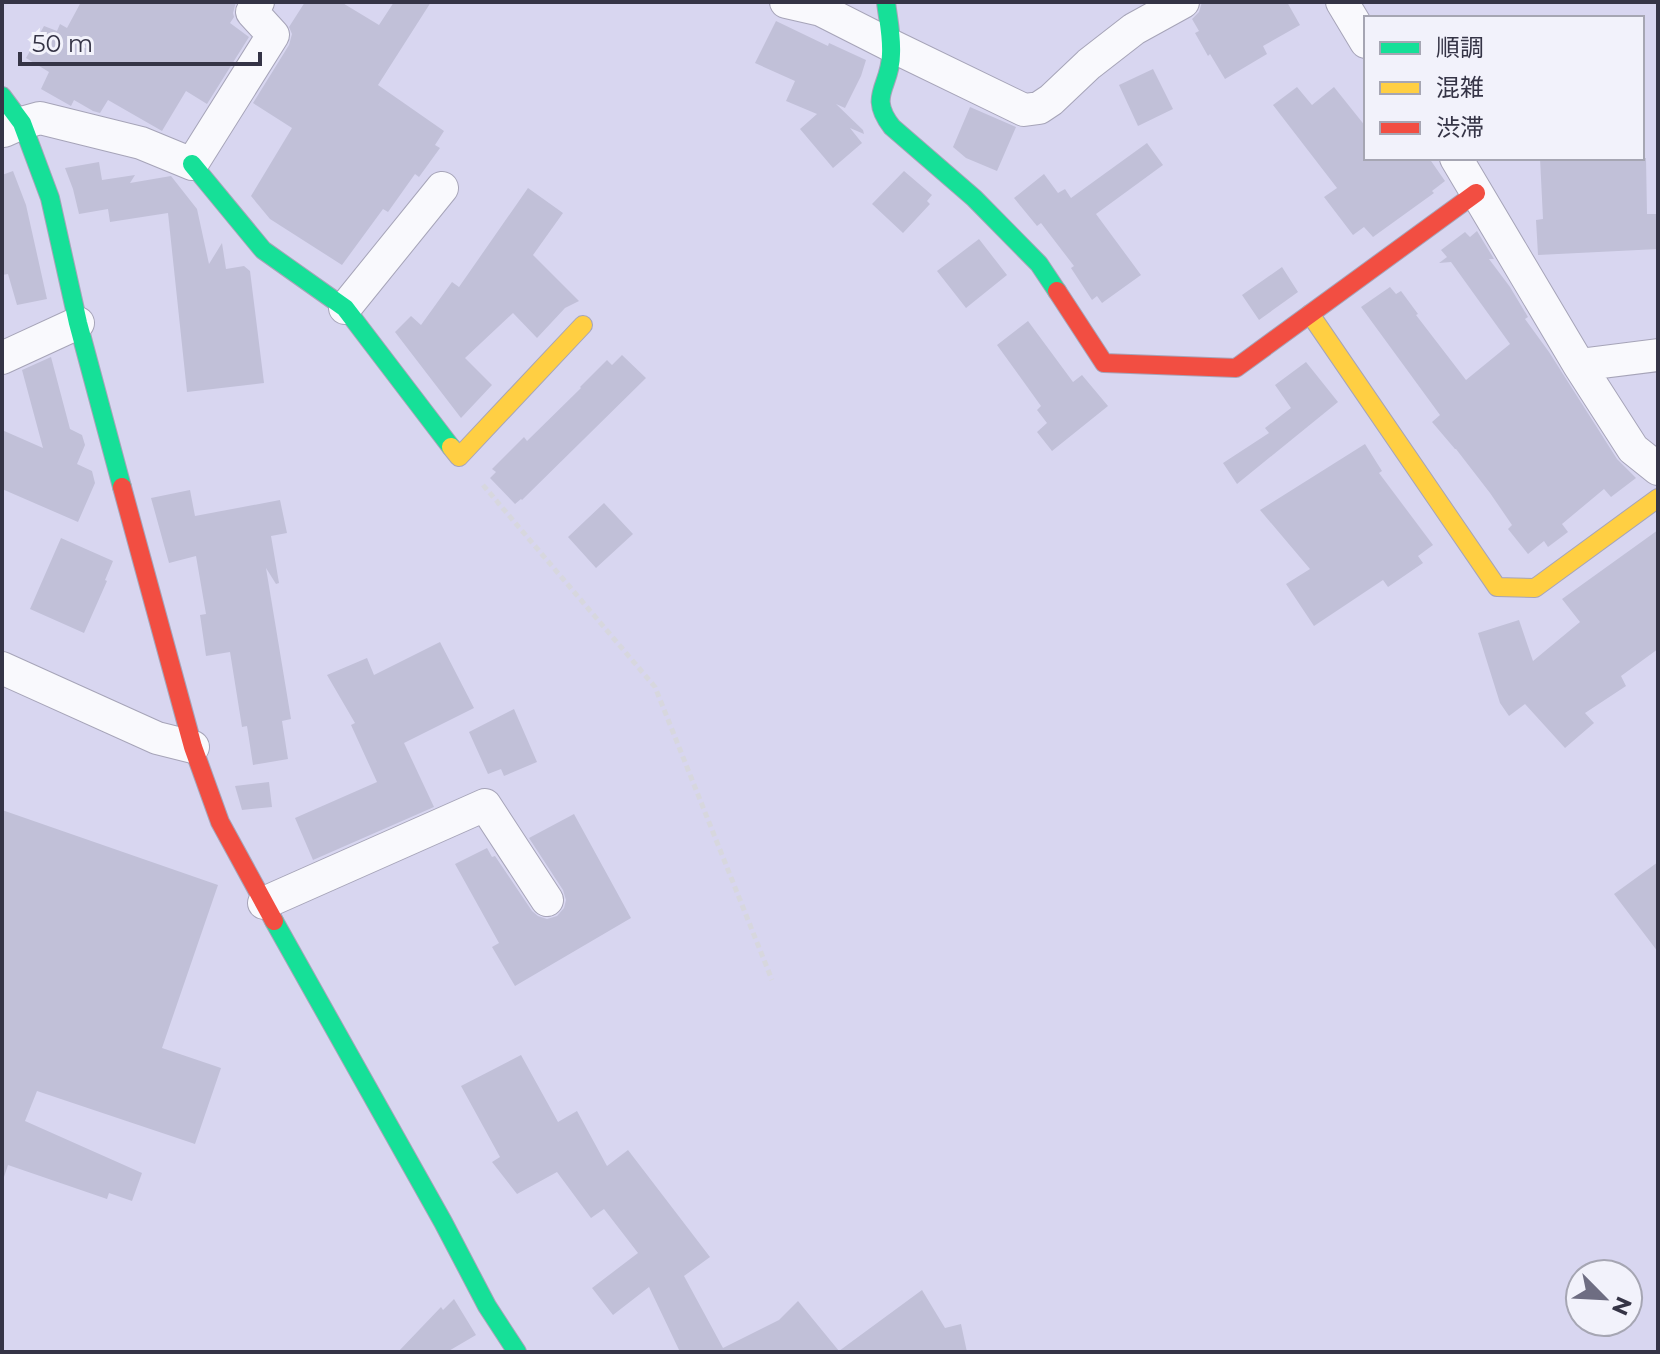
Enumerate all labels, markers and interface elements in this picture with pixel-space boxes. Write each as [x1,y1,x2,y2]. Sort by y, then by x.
scale bar [20,16,260,66]
legend [1364,16,1644,160]
text: 50 m [32,29,93,58]
text: 順調 [1436,33,1484,62]
text: 混雑 [1436,73,1484,102]
text: 渋滞 [1436,113,1484,142]
north arrow [1564,1258,1644,1338]
text: N [1606,1292,1638,1320]

